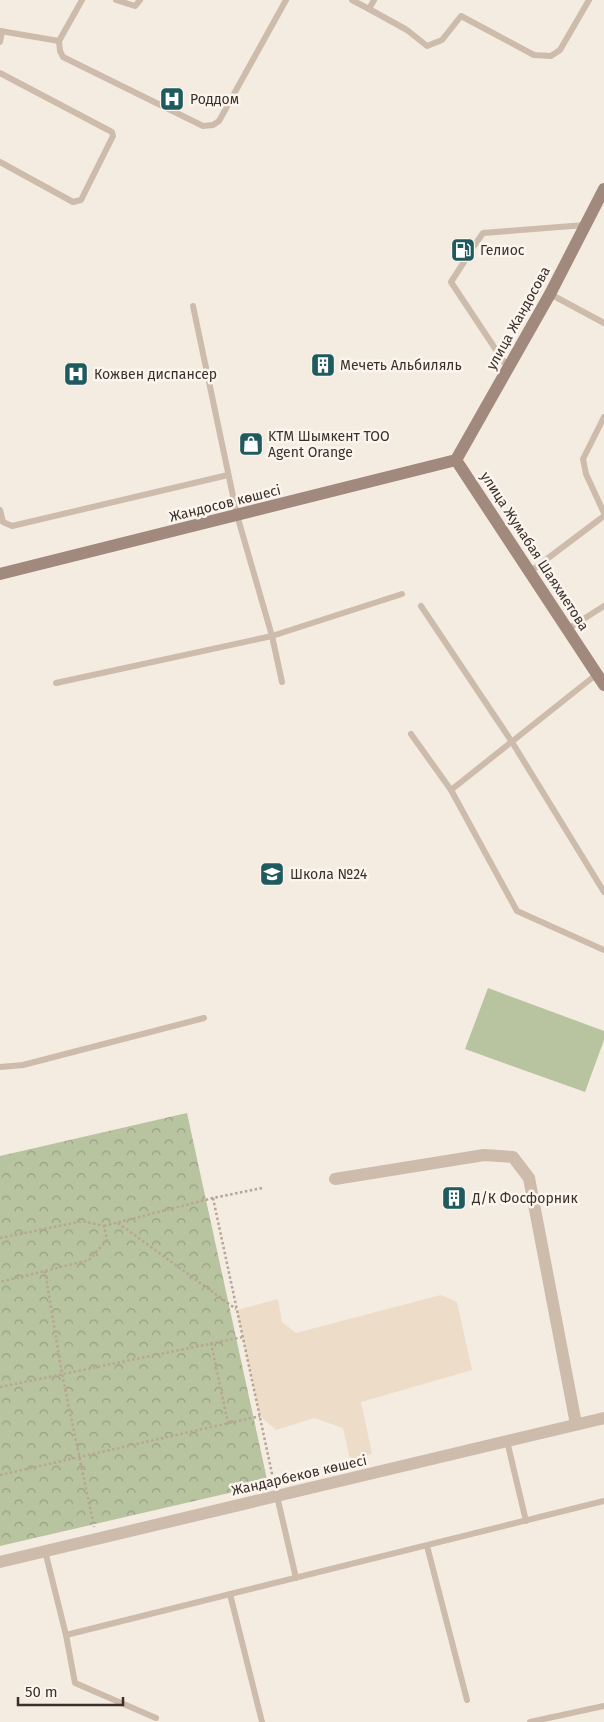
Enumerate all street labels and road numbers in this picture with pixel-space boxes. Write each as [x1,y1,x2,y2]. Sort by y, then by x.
street label: улица Жандосова [483,263,554,373]
street label: улица Жумабая Шаяхметова [477,469,592,634]
street label: Жандосов көшесі [168,481,283,526]
street label: Жандарбеков көшесі [230,1452,368,1499]

